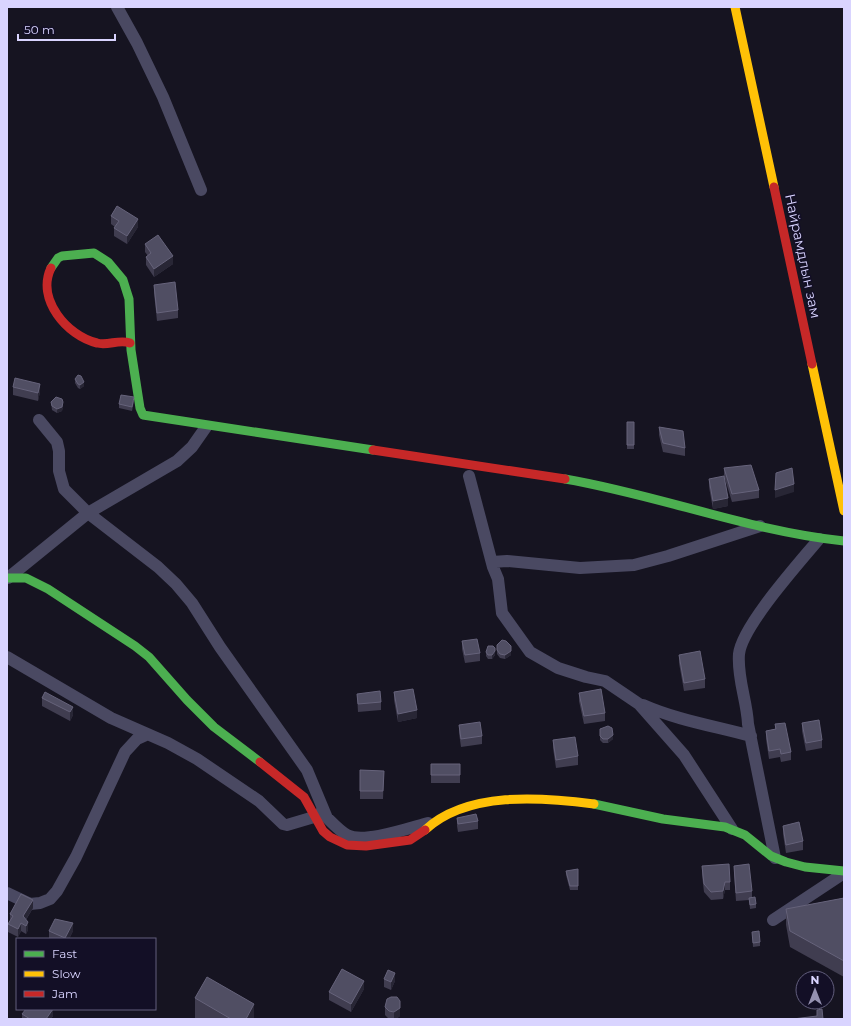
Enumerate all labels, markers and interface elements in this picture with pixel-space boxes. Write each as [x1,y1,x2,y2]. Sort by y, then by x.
scale bar [18,16,115,42]
text: 50 m [24,22,55,37]
street label: Найрамдлын зам [781,192,825,320]
legend [16,938,156,1010]
text: Fast [52,946,77,961]
text: Slow [52,966,81,981]
north arrow [795,970,835,1010]
text: N [811,973,819,987]
text: Jam [51,986,78,1001]

